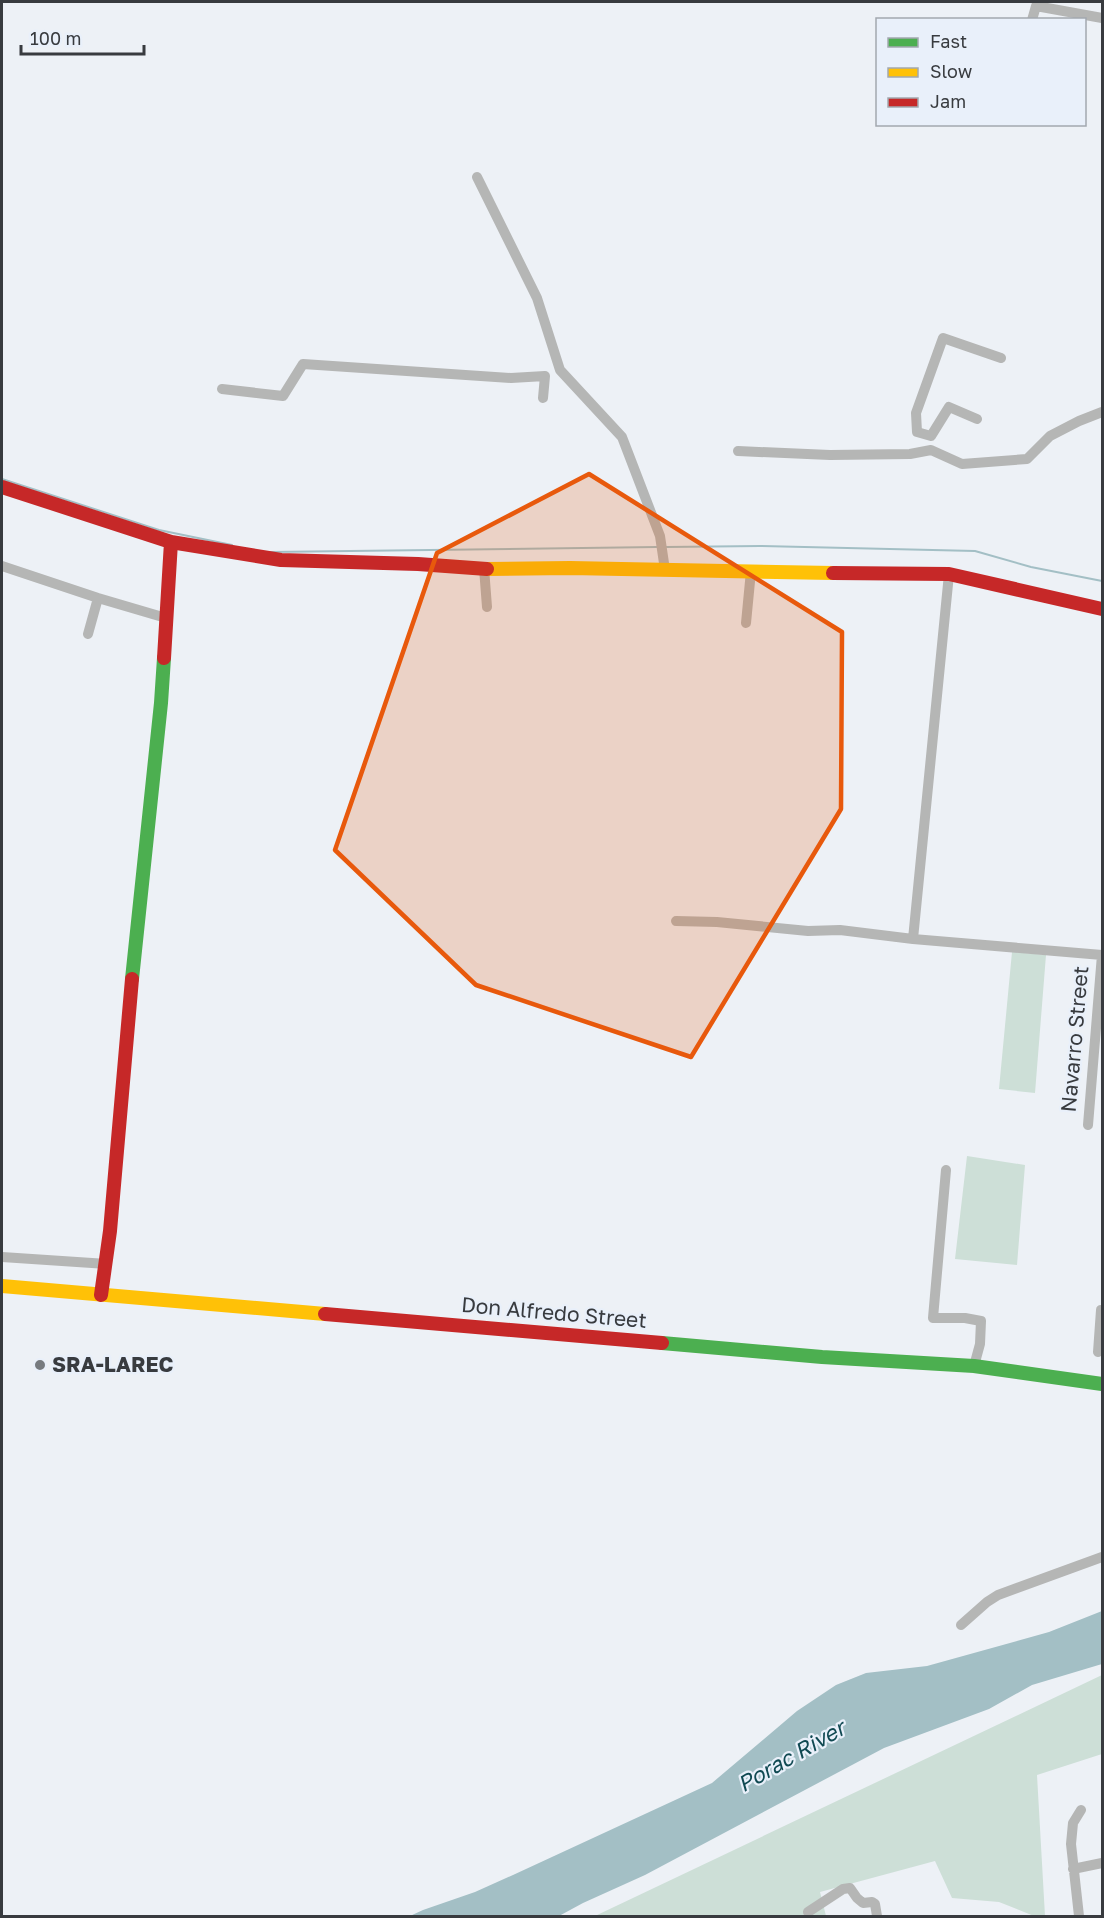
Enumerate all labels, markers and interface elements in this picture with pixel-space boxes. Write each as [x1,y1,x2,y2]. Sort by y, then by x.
scale bar [21,18,144,56]
legend [876,18,1086,126]
text: 100 m [30,27,81,49]
text: Fast [930,30,967,52]
text: Slow [930,60,973,82]
text: Jam [930,90,966,112]
street label: Navarro Street [1055,965,1093,1113]
street label: Don Alfredo Street [460,1291,648,1333]
place label: SRA-LAREC [52,1351,174,1377]
marker: SRA-LAREC [33,1358,47,1372]
water label: Porac River [732,1712,852,1797]

